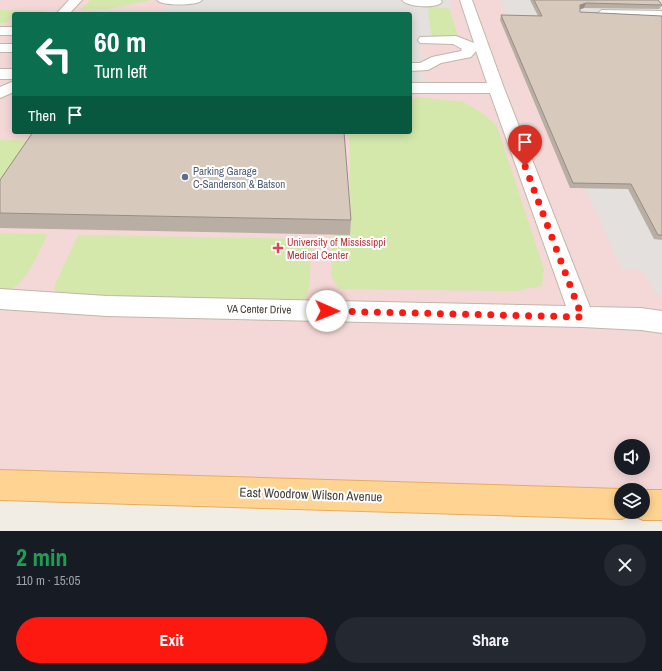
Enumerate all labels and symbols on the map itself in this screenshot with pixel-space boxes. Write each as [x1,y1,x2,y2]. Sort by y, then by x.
pin [508,125,542,166]
place label: Parking Garage C-Sanderson & Batson [193,164,285,191]
marker: Parking Garage C-Sanderson & Batson [180,172,190,182]
place label: University of Mississippi Medical Center [287,235,386,262]
marker: University of Mississippi Medical Center [272,242,284,254]
position arrow [306,290,348,332]
street label: VA Center Drive [227,301,291,317]
street label: East Woodrow Wilson Avenue [239,484,383,505]

